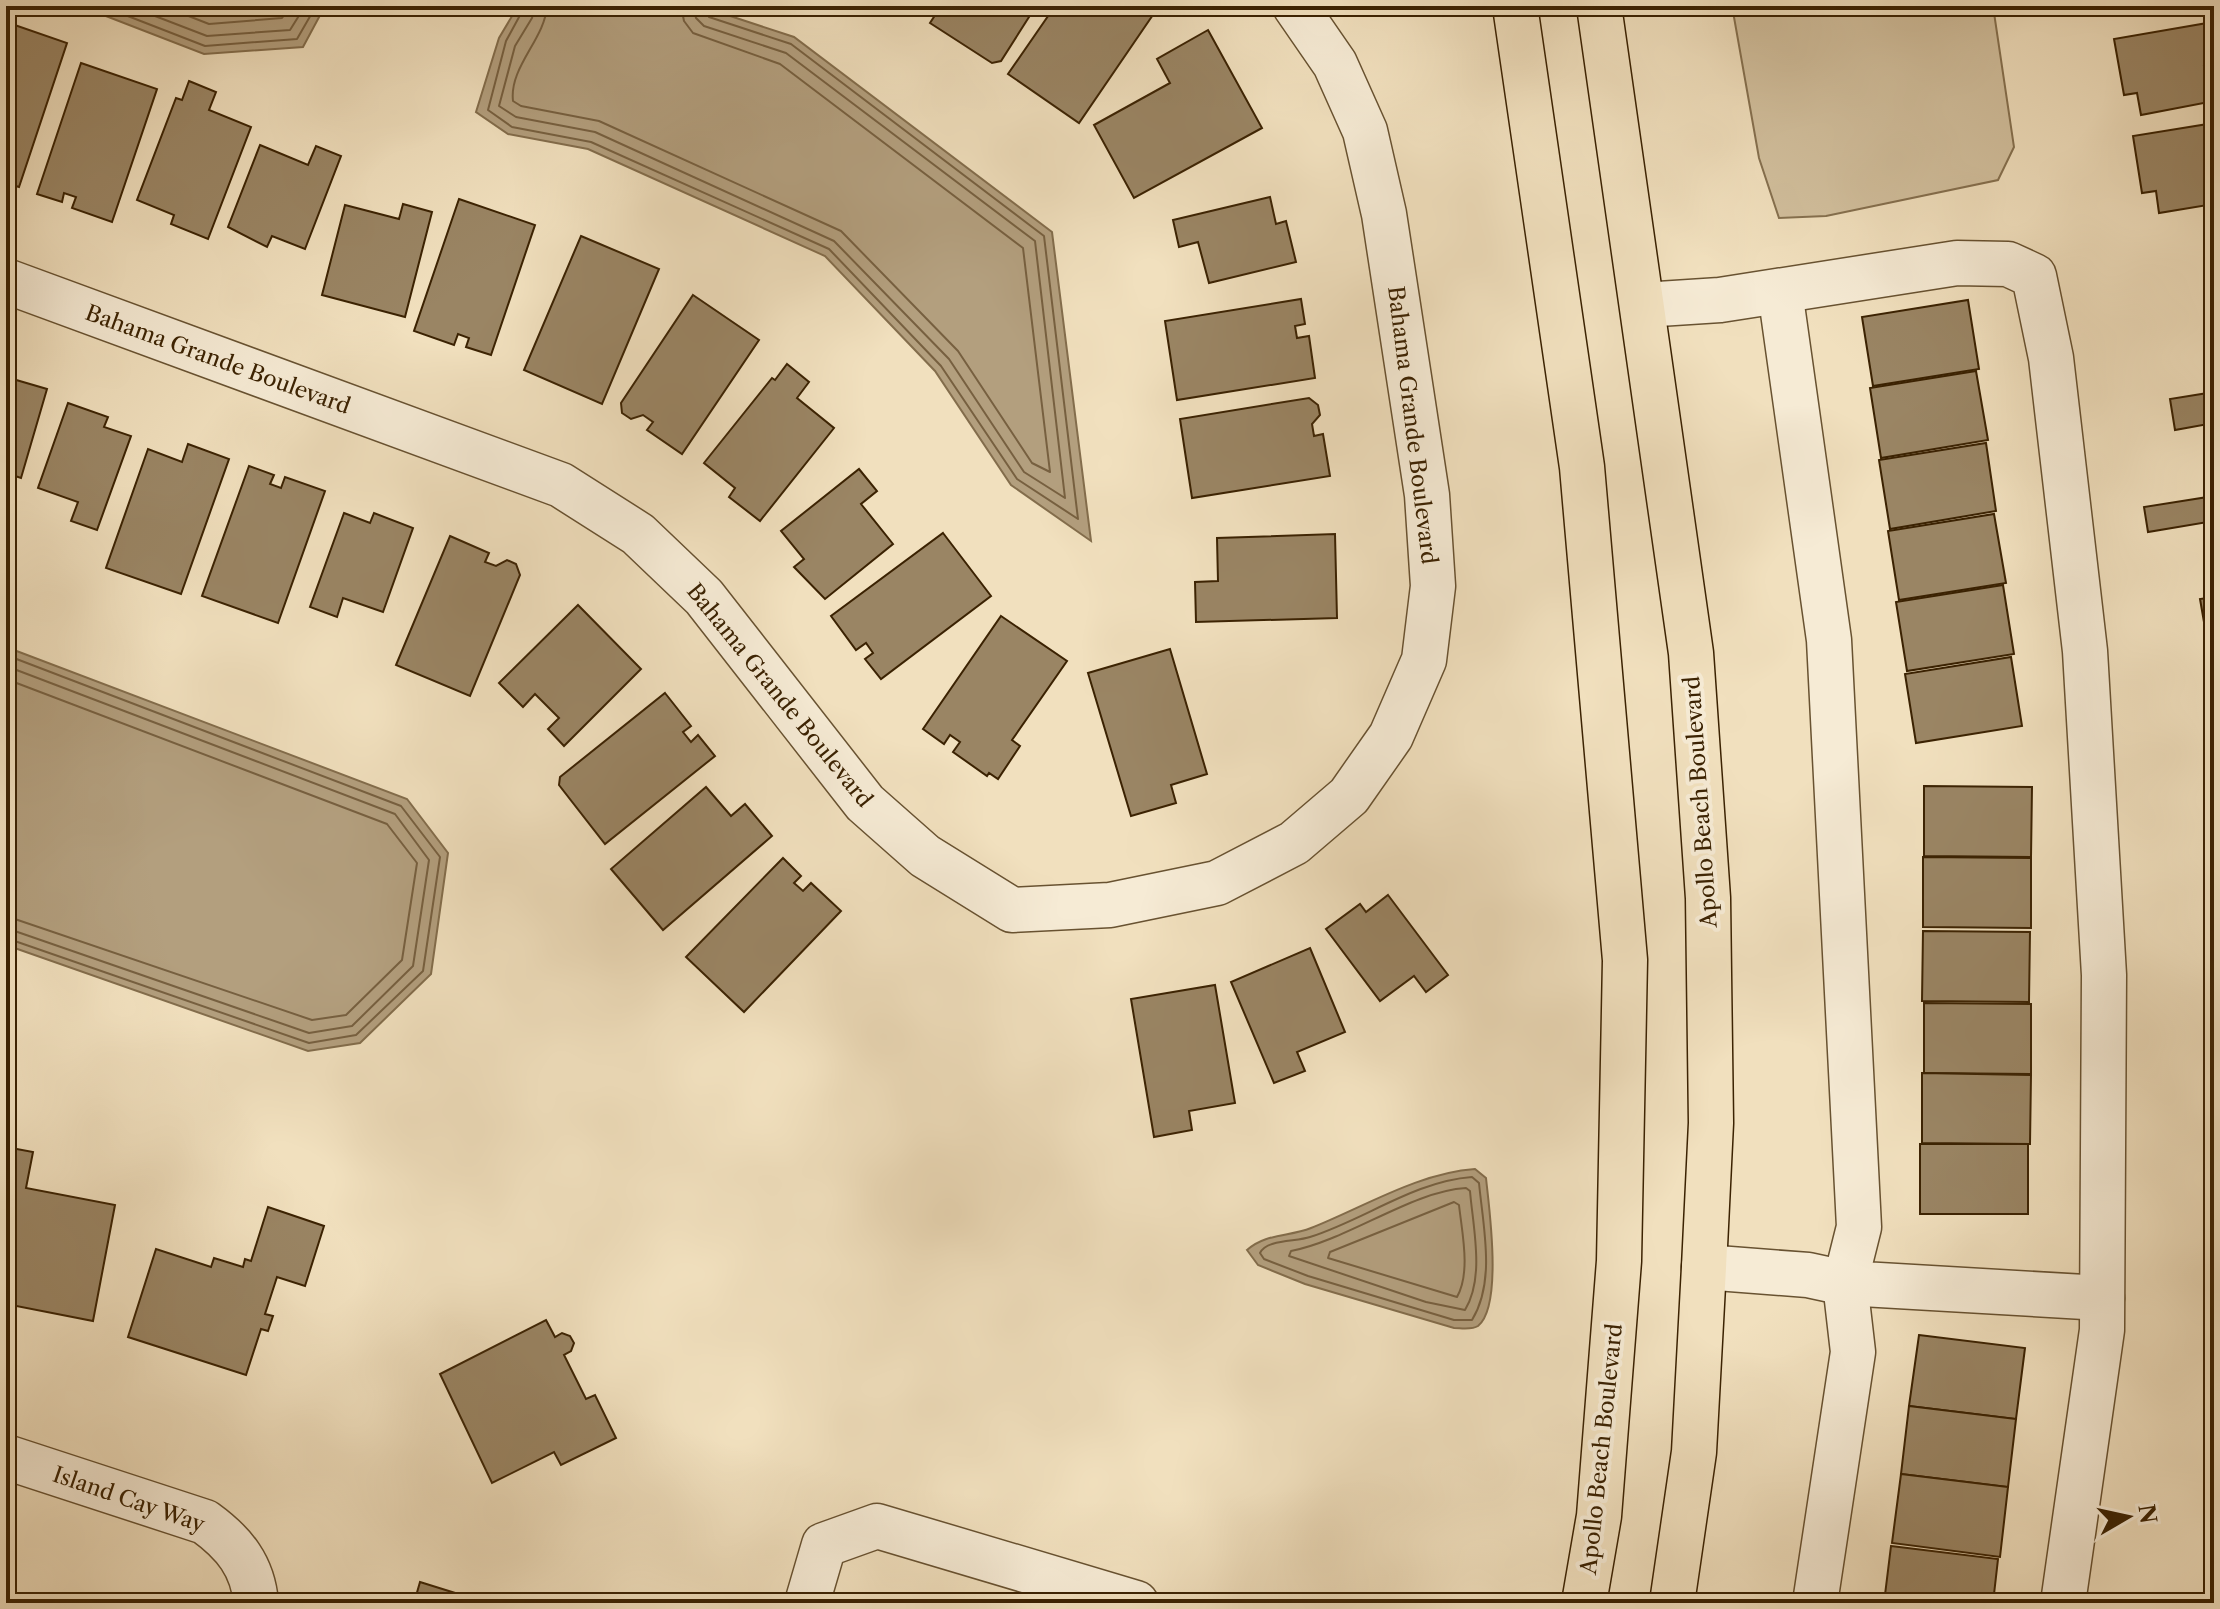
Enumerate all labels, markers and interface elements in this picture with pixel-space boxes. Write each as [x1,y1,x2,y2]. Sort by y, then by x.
street label: Bahama Grande Boulevard [1382,284,1443,566]
street label: Bahama Grande Boulevard [82,299,354,420]
street label: Bahama Grande Boulevard [681,578,878,813]
street label: Apollo Beach Boulevard [1678,675,1723,930]
street label: Apollo Beach Boulevard [1575,1322,1628,1577]
street label: Island Cay Way [49,1461,209,1538]
north arrow [2088,1477,2168,1557]
text: N [2132,1502,2162,1526]

